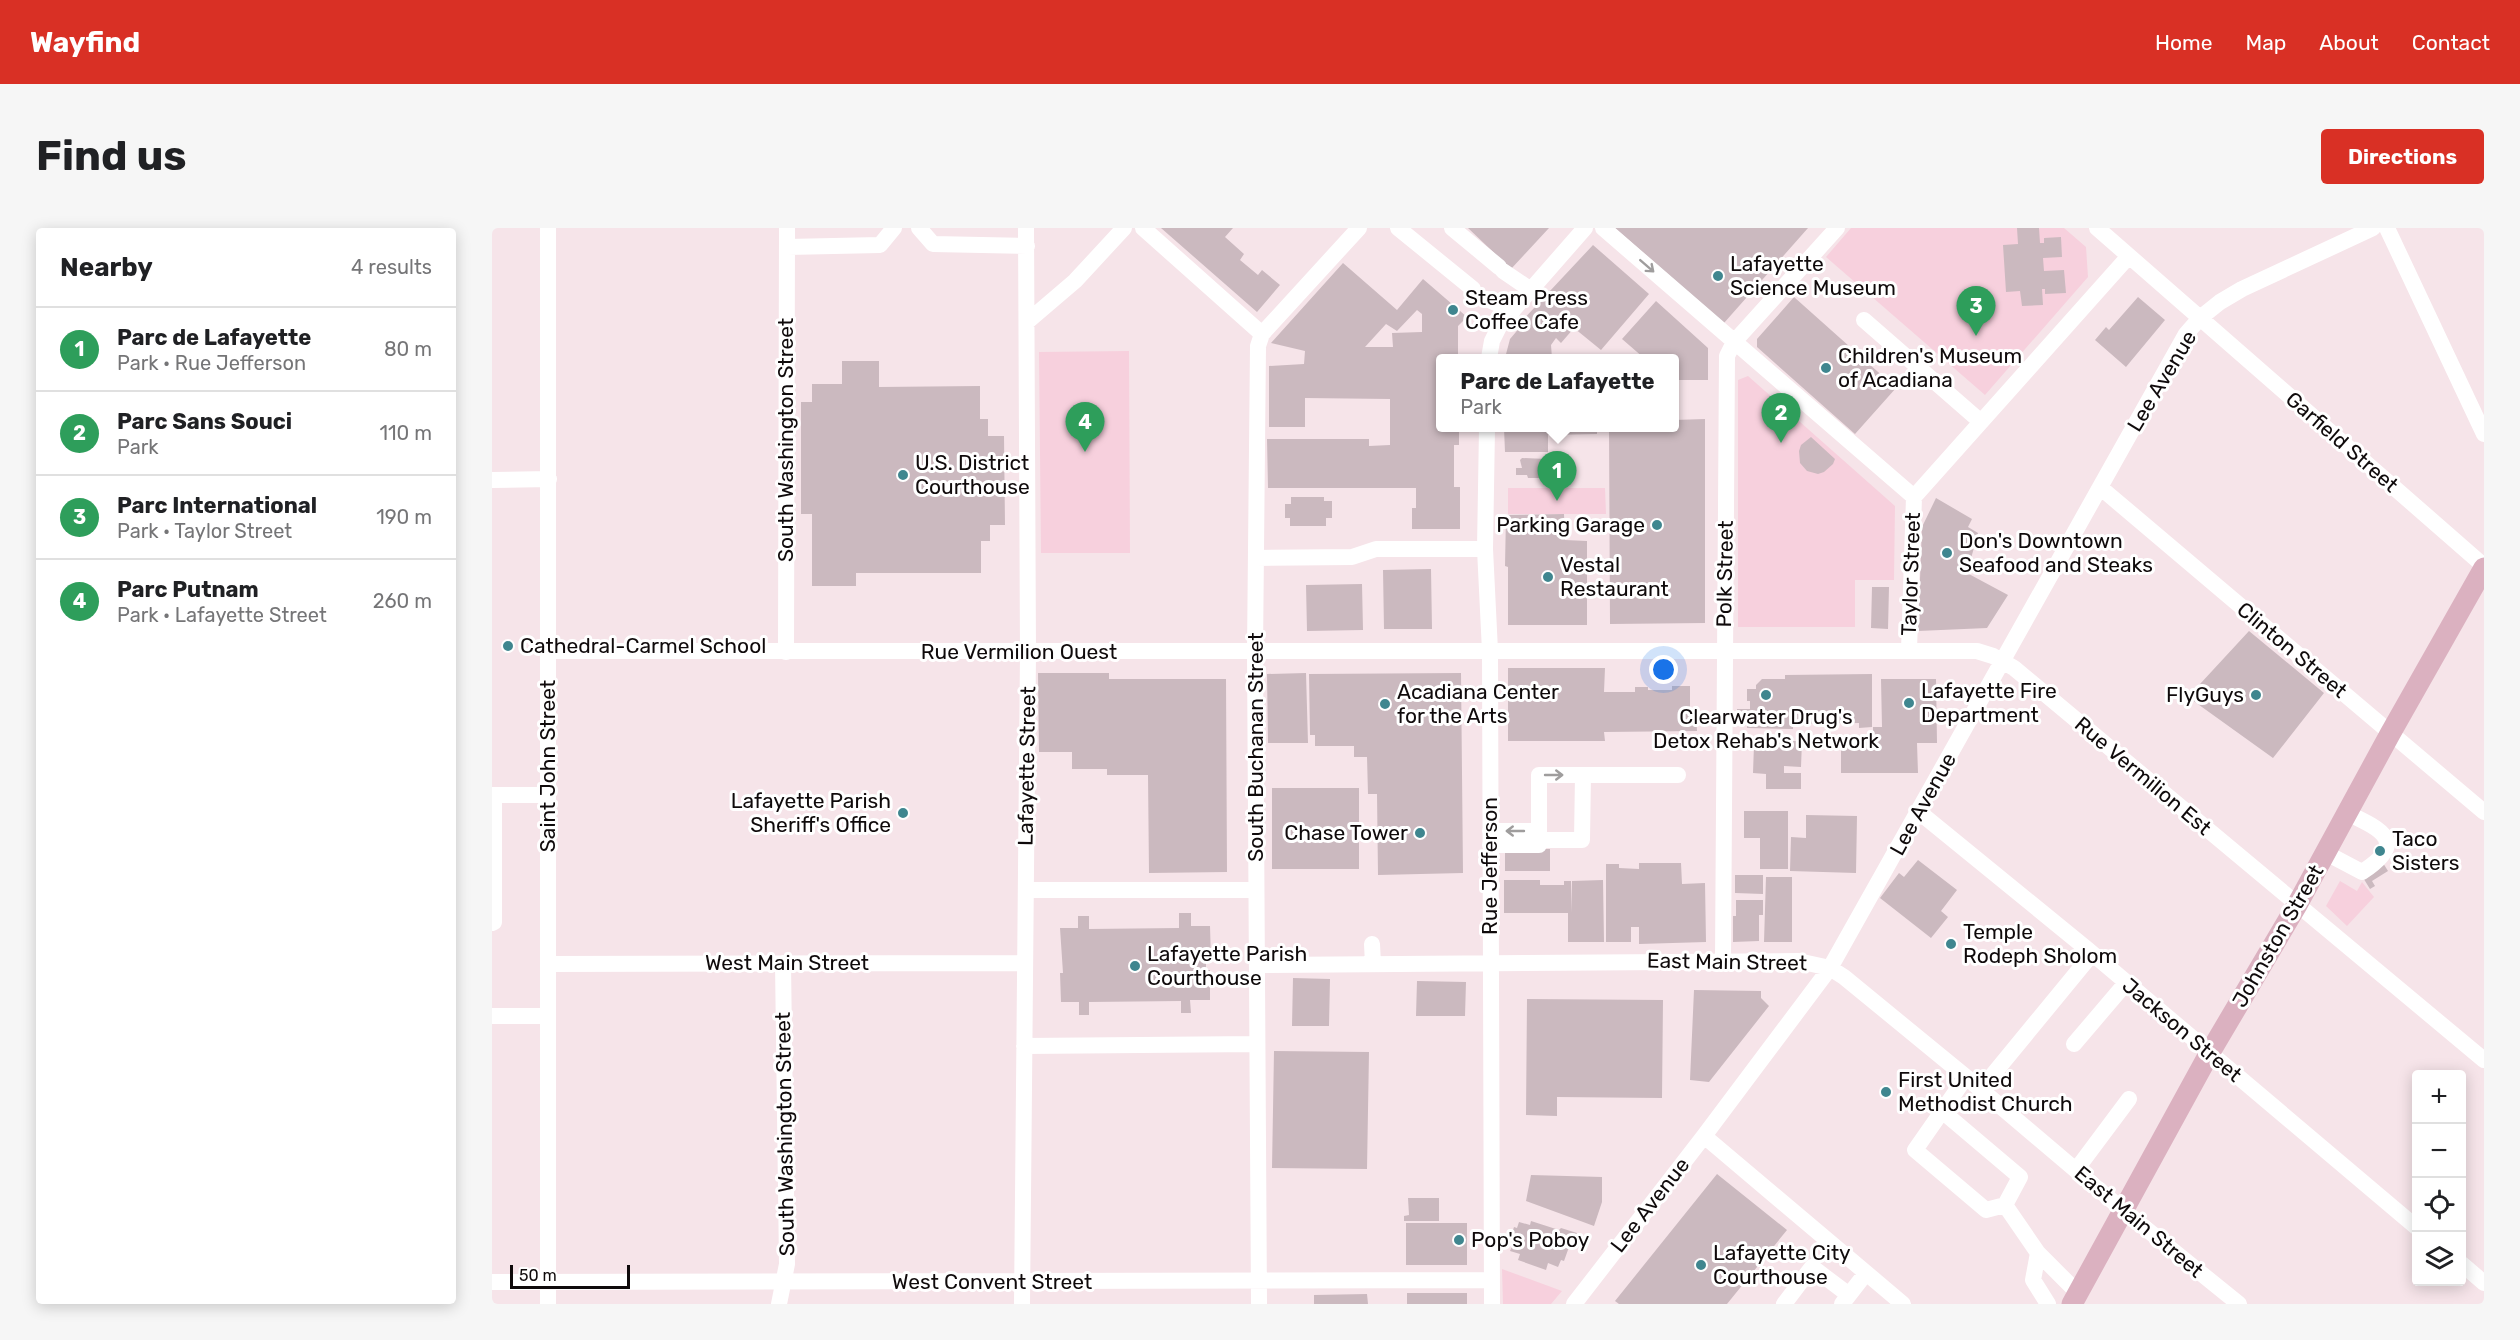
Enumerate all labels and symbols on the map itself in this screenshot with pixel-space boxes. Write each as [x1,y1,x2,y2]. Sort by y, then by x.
place label: Lafayette Science Museum [1730,251,1896,300]
one-way arrow [1639,259,1654,273]
marker: Lafayette Science Museum [1711,269,1725,283]
place label: Steam Press Coffee Cafe [1465,285,1588,334]
pin: 3 [1956,286,1996,336]
marker: Steam Press Coffee Cafe [1446,303,1460,317]
street label: South Washington Street [773,318,798,562]
street label: Lee Avenue [2122,326,2201,436]
place label: Children's Museum of Acadiana [1838,343,2022,392]
marker: Children's Museum of Acadiana [1819,361,1833,375]
street label: Garfield Street [2281,386,2404,497]
pin: 2 [1762,394,1800,443]
pin: 4 [1066,402,1104,452]
place label: U.S. District Courthouse [915,450,1030,499]
pin: 1 [1538,452,1576,501]
marker: U.S. District Courthouse [896,468,910,482]
place label: Parking Garage [1496,512,1645,537]
street label: Taylor Street [1896,512,1925,636]
marker: Parking Garage [1650,518,1664,532]
street label: Polk Street [1711,520,1738,628]
place label: Don's Downtown Seafood and Steaks [1959,528,2153,577]
marker: Don's Downtown Seafood and Steaks [1940,546,1954,560]
place label: Vestal Restaurant [1560,552,1669,601]
marker: Vestal Restaurant [1541,570,1555,584]
street label: Clinton Street [2232,596,2352,703]
street label: South Buchanan Street [1243,632,1268,862]
place label: Cathedral-Carmel School [520,633,766,658]
marker: Cathedral-Carmel School [501,639,515,653]
street label: Rue Vermilion Ouest [921,639,1117,664]
your location [1649,655,1678,684]
place label: Lafayette Fire Department [1921,678,2057,727]
place label: Acadiana Center for the Arts [1397,679,1559,728]
street label: Saint John Street [535,680,560,852]
place label: FlyGuys [2166,682,2244,707]
street label: Lafayette Street [1013,686,1040,846]
marker: Clearwater Drug's Detox Rehab's Network [1759,688,1773,702]
marker: FlyGuys [2249,688,2263,702]
marker: Lafayette Fire Department [1902,696,1916,710]
marker: Acadiana Center for the Arts [1378,697,1392,711]
place label: Clearwater Drug's Detox Rehab's Network [1653,704,1879,753]
street label: Rue Vermilion Est [2070,711,2217,840]
street label: Lee Avenue [1884,748,1961,859]
one-way arrow [1543,769,1563,781]
place label: Lafayette Parish Sheriff's Office [731,788,891,837]
street label: Rue Jefferson [1477,797,1502,935]
marker: Lafayette Parish Sheriff's Office [896,806,910,820]
place label: Chase Tower [1284,820,1408,845]
one-way arrow [1505,825,1525,837]
marker: Chase Tower [1413,826,1427,840]
place label: Taco Sisters [2392,826,2460,875]
marker: Taco Sisters [2373,844,2387,858]
street label: Johnston Street [2227,860,2329,1011]
place label: Temple Rodeph Sholom [1963,919,2117,968]
marker: Temple Rodeph Sholom [1944,937,1958,951]
place label: Lafayette Parish Courthouse [1147,941,1307,990]
street label: East Main Street [1647,948,1807,975]
street label: West Main Street [705,950,869,975]
marker: Lafayette Parish Courthouse [1128,959,1142,973]
street label: Jackson Street [2117,972,2247,1087]
street label: South Washington Street [770,1012,799,1256]
place label: First United Methodist Church [1898,1067,2073,1116]
marker: First United Methodist Church [1879,1085,1893,1099]
street label: Lee Avenue [1605,1152,1694,1257]
street label: East Main Street [2070,1161,2209,1283]
place label: Pop's Poboy [1471,1227,1590,1252]
marker: Pop's Poboy [1452,1233,1466,1247]
place label: Lafayette City Courthouse [1713,1240,1851,1289]
marker: Lafayette City Courthouse [1694,1258,1708,1272]
scale bar [510,1262,630,1290]
street label: West Convent Street [892,1269,1092,1294]

